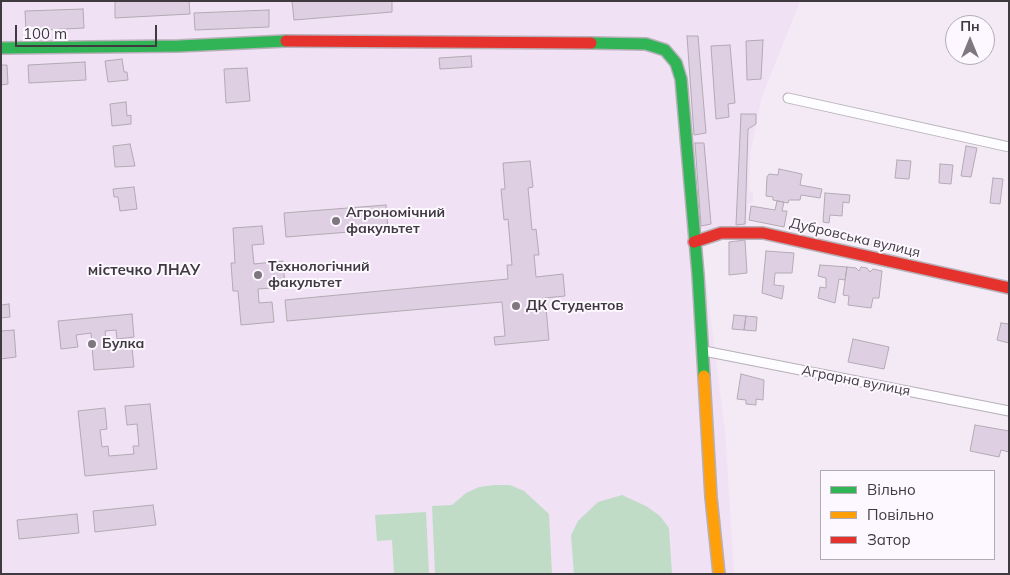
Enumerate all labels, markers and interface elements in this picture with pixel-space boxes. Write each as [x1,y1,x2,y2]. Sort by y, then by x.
scale bar [18,15,160,47]
north arrow [945,15,995,65]
text: Пн [960,17,980,35]
text: 100 m [23,24,67,43]
place label: Агрономічний факультет [346,205,445,238]
marker: Агрономічний факультет [330,215,342,227]
street label: Дубровська вулиця [788,215,922,261]
place label: Технологічний факультет [268,259,370,292]
district label: містечко ЛНАУ [88,261,200,279]
marker: Технологічний факультет [252,269,264,281]
place label: ДК Студентов [526,298,624,314]
marker: ДК Студентов [510,300,522,312]
place label: Булка [102,336,144,352]
marker: Булка [86,338,98,350]
street label: Аграрна вулиця [800,362,912,400]
legend [820,470,995,560]
text: Вільно [867,480,916,499]
text: Повільно [867,505,934,524]
text: Затор [867,530,911,549]

